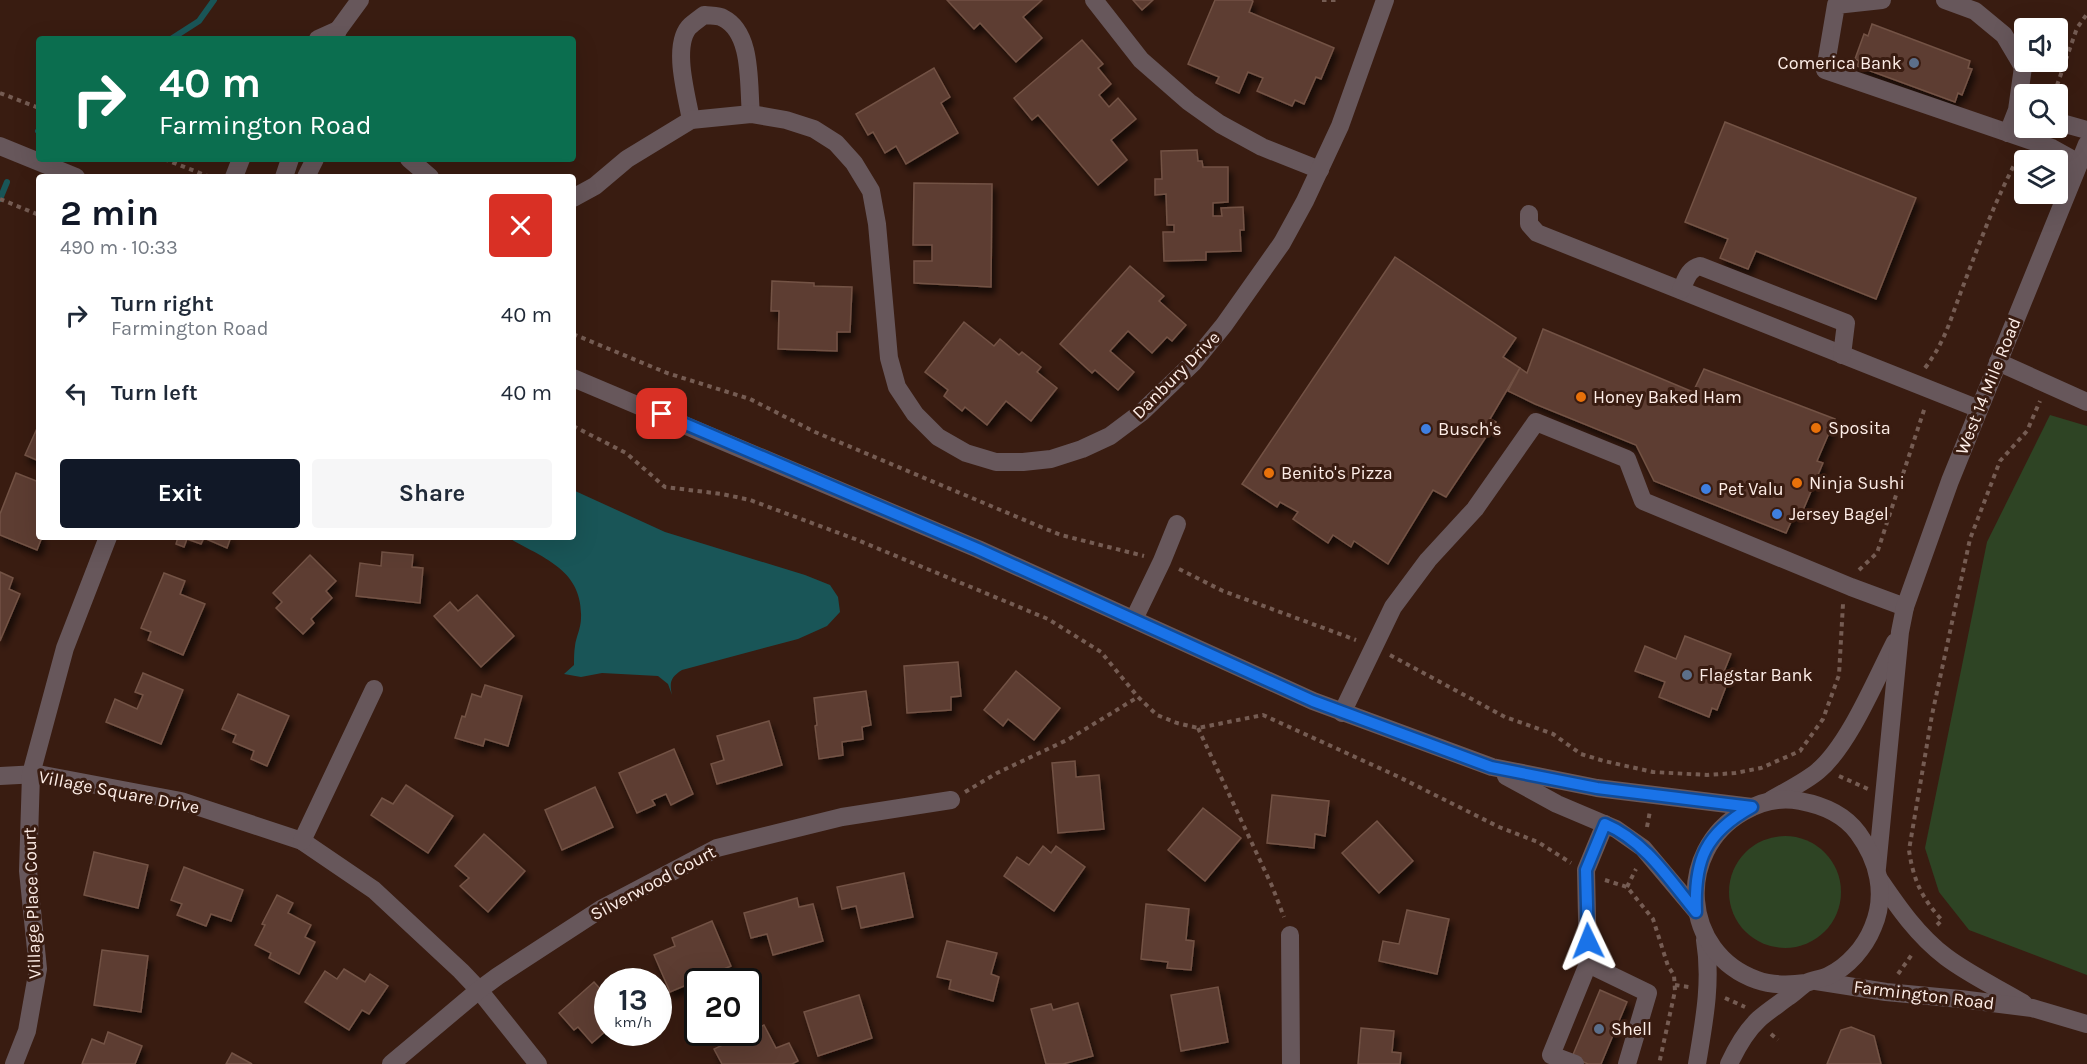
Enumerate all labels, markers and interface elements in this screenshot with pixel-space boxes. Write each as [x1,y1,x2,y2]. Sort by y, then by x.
map controls [2014,18,2068,204]
button: sound [2014,18,2068,72]
place label: Comerica Bank [1778,52,1902,74]
marker: Comerica Bank [1907,56,1921,70]
text: 40 m [159,58,261,108]
icon: right [60,60,138,138]
button: search [2014,84,2068,138]
text: Farmington Road [159,109,372,141]
button: layers [2014,150,2068,204]
text: 2 min [60,192,159,234]
button: close [489,194,552,257]
text: 490 m · 10:33 [60,236,178,259]
text: Turn right [111,291,214,317]
icon: right [60,299,93,332]
text: 40 m [501,302,552,328]
street label: West 14 Mile Road [1950,314,2026,458]
text: Farmington Road [111,317,269,340]
street label: Danbury Drive [1127,326,1225,424]
icon: left [60,377,93,410]
text: Turn left [111,380,198,406]
text: 40 m [501,380,552,406]
place label: Honey Baked Ham [1593,386,1742,408]
pin [636,388,687,439]
marker: Honey Baked Ham [1574,390,1588,404]
icon: arrive [645,397,678,430]
place label: Sposita [1828,417,1891,439]
place label: Busch's [1438,418,1502,440]
marker: Sposita [1809,421,1823,435]
marker: Busch's [1419,422,1433,436]
button: Exit [60,459,300,528]
button: Share [312,459,552,528]
place label: Benito's Pizza [1281,462,1393,484]
marker: Benito's Pizza [1262,466,1276,480]
place label: Ninja Sushi [1809,472,1905,494]
marker: Ninja Sushi [1790,476,1804,490]
place label: Pet Valu [1718,478,1784,500]
marker: Pet Valu [1699,482,1713,496]
place label: Jersey Bagel [1789,503,1889,525]
marker: Jersey Bagel [1770,507,1784,521]
place label: Flagstar Bank [1699,664,1813,686]
marker: Flagstar Bank [1680,668,1694,682]
street label: Village Square Drive [37,766,201,818]
street label: Village Place Court [18,826,46,979]
street label: Silverwood Court [587,841,720,925]
position arrow [1556,909,1620,973]
speed limit sign: 20 [684,968,762,1046]
street label: Farmington Road [1852,975,1996,1015]
text: 13 [618,982,648,1018]
text: km/h [614,1013,652,1031]
place label: Shell [1611,1018,1652,1040]
marker: Shell [1592,1022,1606,1036]

